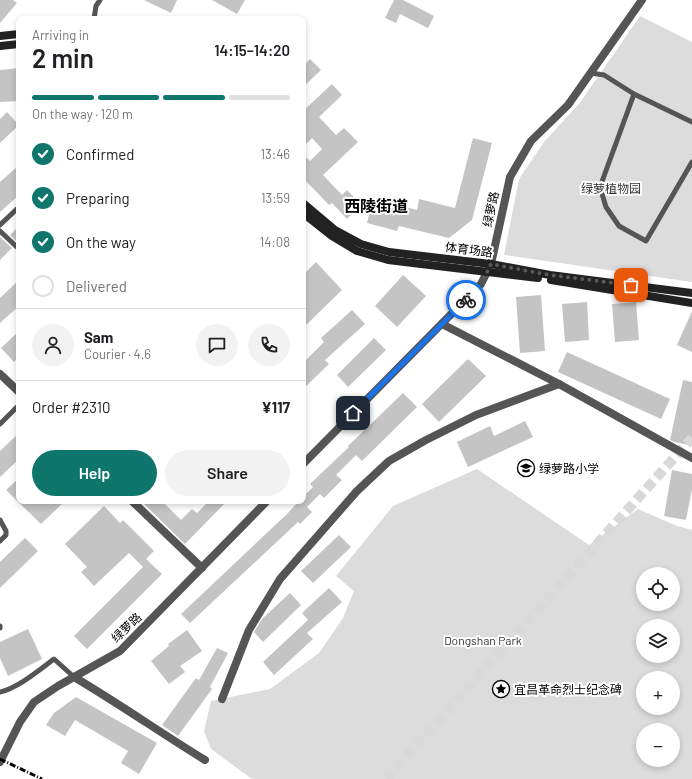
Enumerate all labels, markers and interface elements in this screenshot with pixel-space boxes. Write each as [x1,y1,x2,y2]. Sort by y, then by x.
text: Arriving in [32,27,89,43]
text: 14:15–14:20 [214,41,290,59]
text: 2 min [32,42,94,73]
text: On the way · 120 m [32,106,133,122]
icon: check [32,143,54,165]
text: Confirmed [66,145,134,163]
text: 13:46 [260,146,290,162]
park label: 绿萝植物园 [581,181,641,195]
icon: check [32,187,54,209]
text: Preparing [66,189,130,207]
text: 13:59 [261,190,290,206]
street label: 绿萝路 [479,190,501,228]
district label: 西陵街道 [344,196,408,215]
icon: check [32,231,54,253]
text: On the way [66,233,136,251]
text: 14:08 [260,234,290,250]
street label: 体育场路 [444,239,494,259]
pin [614,268,648,302]
icon: bag [620,274,642,296]
text: Delivered [66,277,127,295]
courier [446,280,486,320]
icon: bike [455,289,477,311]
button: person [32,324,74,366]
button: chat [196,324,238,366]
button: phone [248,324,290,366]
text: Sam [84,328,113,346]
text: Courier · 4.6 [84,346,151,362]
pin [336,396,370,430]
text: Order #2310 [32,398,111,416]
text: ¥117 [262,398,290,416]
icon: home [342,402,364,424]
button: Help [32,450,157,496]
button: Share [165,450,290,496]
school or university icon: 绿萝路小学 [516,458,536,478]
place label: 绿萝路小学 [539,461,599,475]
map controls [636,567,680,767]
button: locate [636,567,680,611]
street label: 绿萝路 [108,610,144,644]
button: layers [636,619,680,663]
park label: Dongshan Park [444,633,522,647]
button: + [636,671,680,715]
place icon: 宜昌革命烈士纪念碑 [491,679,511,699]
place label: 宜昌革命烈士纪念碑 [514,682,622,696]
button: − [636,723,680,767]

